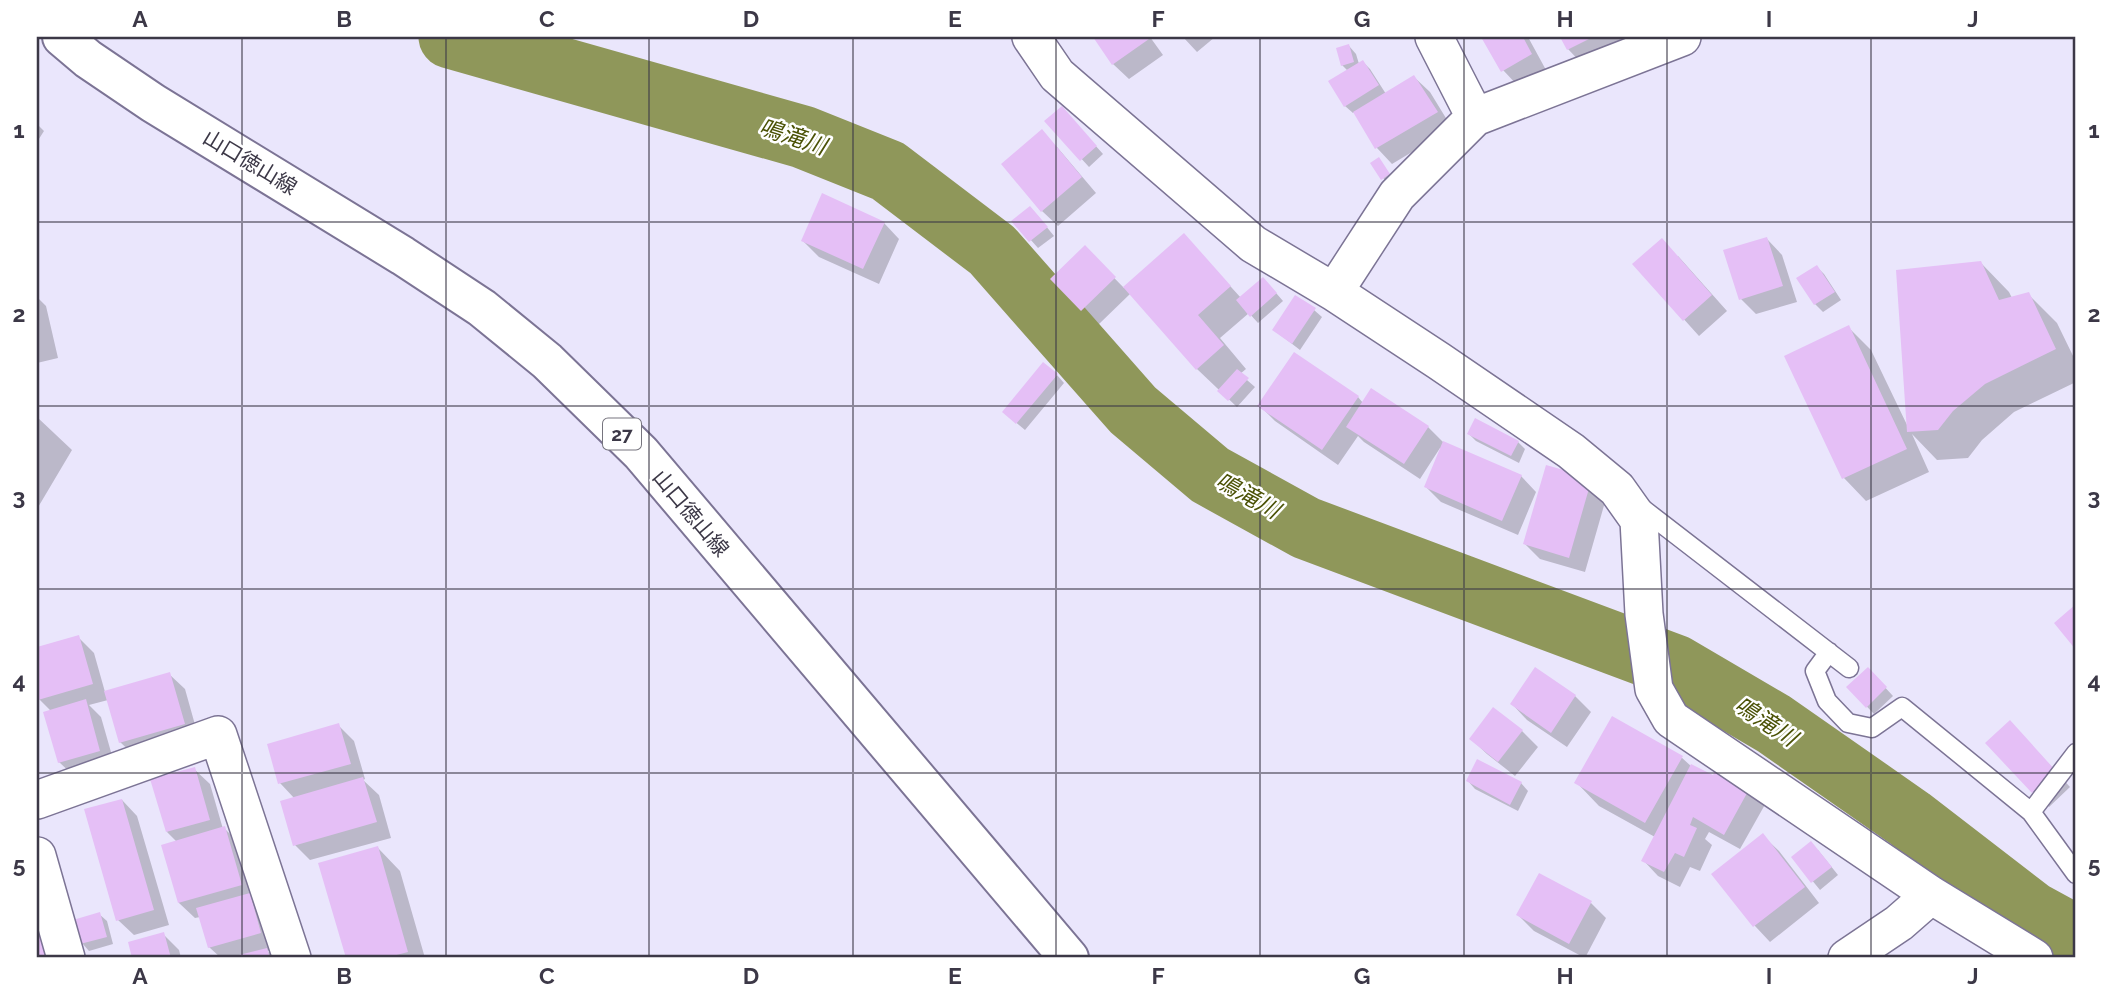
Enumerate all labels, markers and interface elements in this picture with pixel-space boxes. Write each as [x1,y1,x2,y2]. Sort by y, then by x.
text: A [132,5,148,32]
text: B [336,5,352,32]
text: C [539,5,555,32]
text: D [743,5,759,32]
text: E [948,5,962,32]
text: F [1151,5,1165,32]
text: G [1354,5,1370,32]
text: H [1556,5,1574,32]
text: I [1766,5,1772,32]
text: J [1967,5,1979,32]
water label: 鳴滝川 [756,112,833,160]
text: 1 [13,116,25,143]
text: 1 [2088,116,2100,143]
street label: 山口徳山線 [199,124,301,200]
text: 2 [13,300,25,327]
text: 2 [2088,300,2100,327]
road number: 27 [603,418,641,449]
street label: 山口徳山線 [648,465,734,561]
water label: 鳴滝川 [1211,466,1287,525]
text: 3 [13,483,25,510]
text: 3 [2088,483,2100,510]
text: 4 [12,667,26,694]
text: 4 [2087,667,2101,694]
water label: 鳴滝川 [1730,691,1805,753]
text: 5 [13,851,26,878]
text: 5 [2088,851,2101,878]
text: A [132,962,148,989]
text: B [336,962,352,989]
text: C [539,962,555,989]
text: D [743,962,759,989]
text: E [948,962,962,989]
text: F [1151,962,1165,989]
text: G [1354,962,1370,989]
text: H [1556,962,1574,989]
text: I [1766,962,1772,989]
text: J [1967,962,1979,989]

